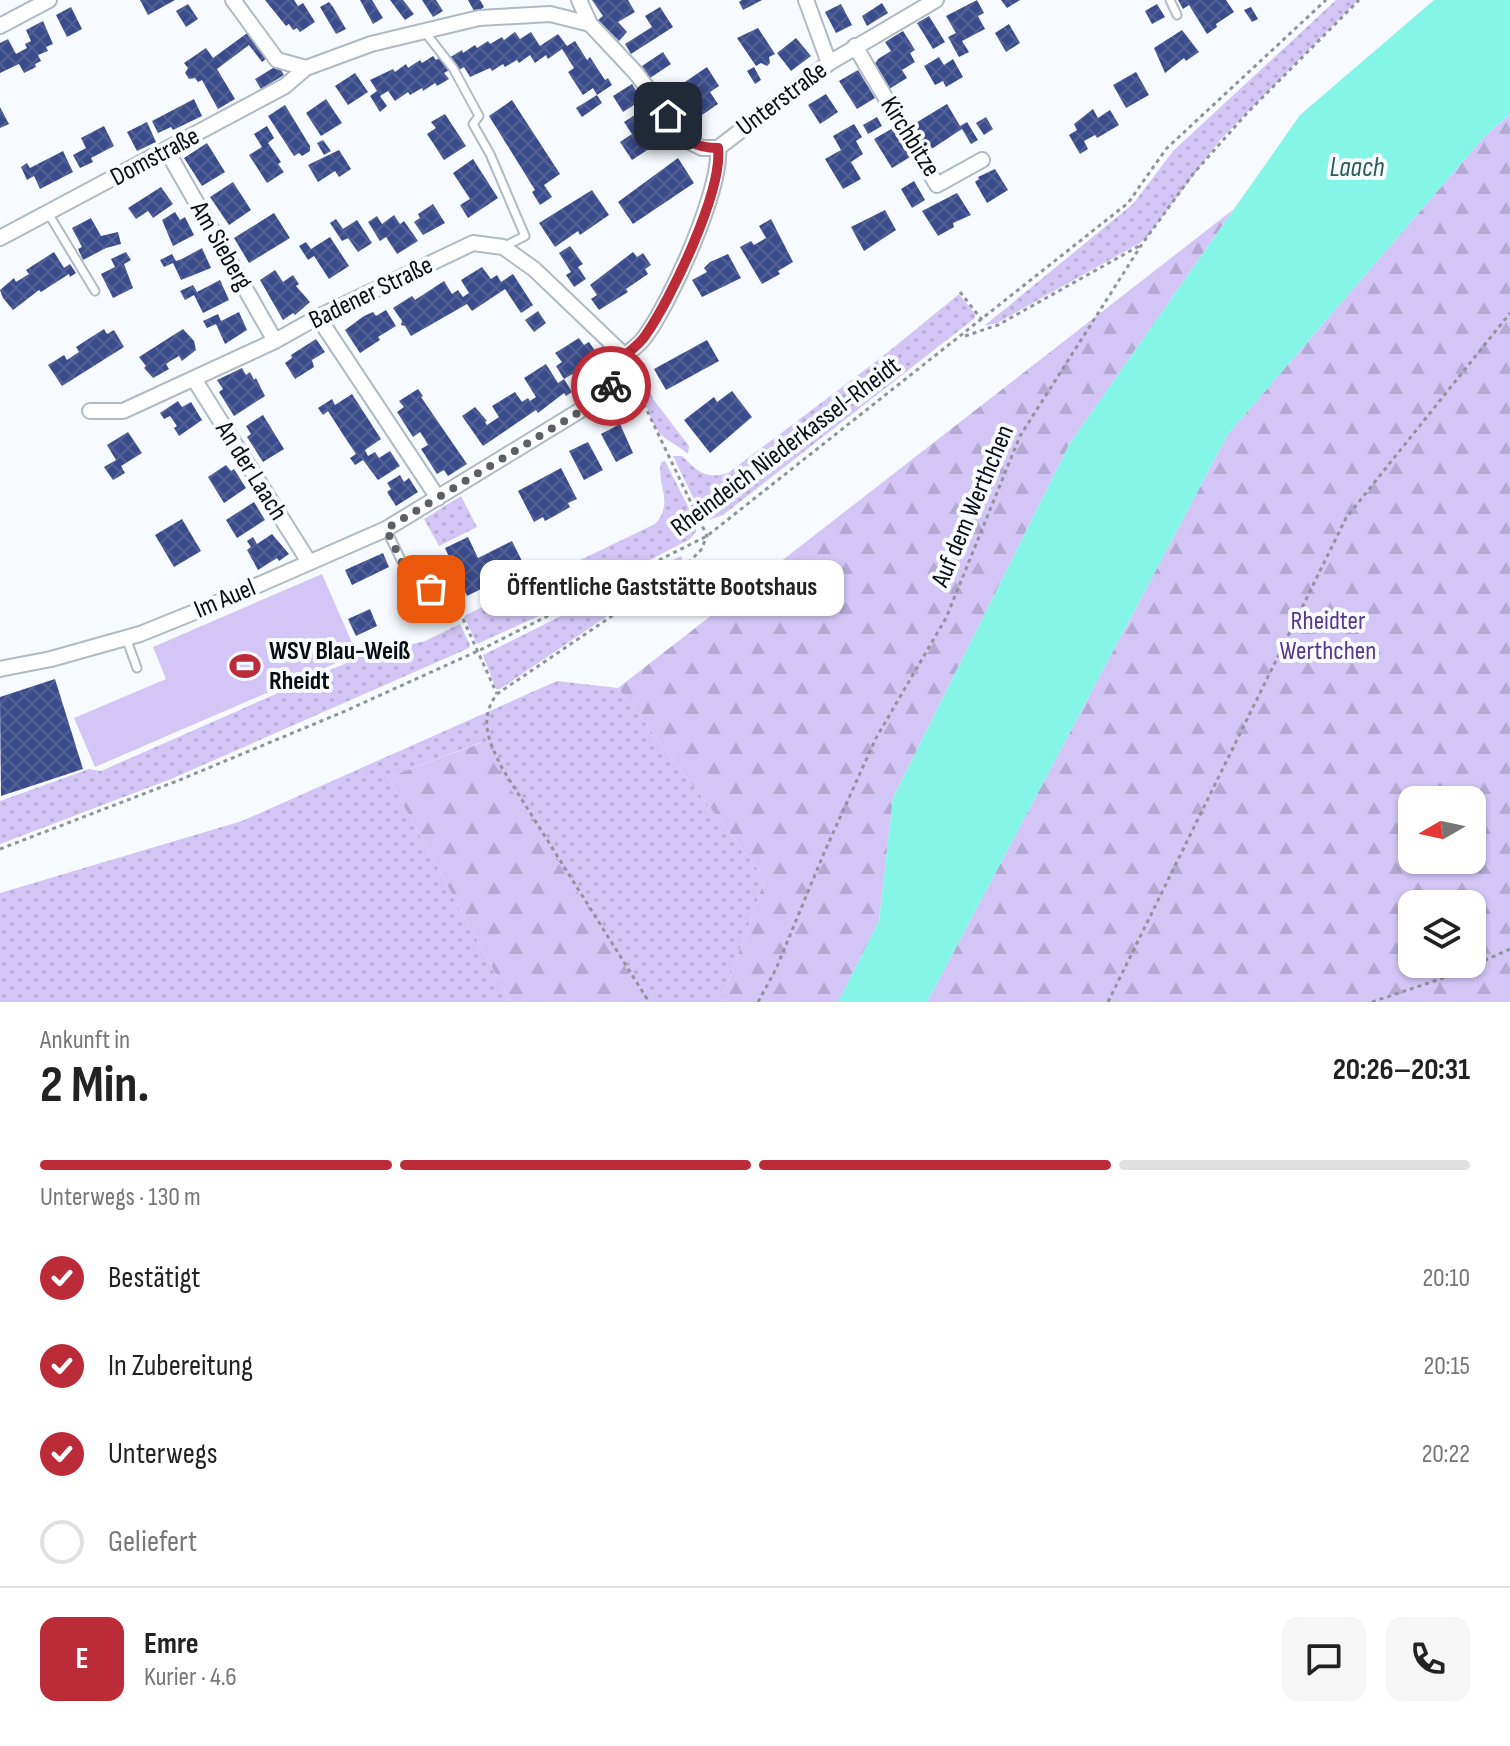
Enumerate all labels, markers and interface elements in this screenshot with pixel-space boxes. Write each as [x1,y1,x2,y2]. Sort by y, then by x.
street label: Unterstraße [731,55,833,143]
pin [634,82,702,150]
street label: Kirchbitze [873,91,947,183]
icon: home [646,94,690,138]
street label: Domstraße [105,121,205,193]
water label: Laach [1329,151,1385,184]
street label: Am Sieberg [183,195,259,296]
street label: Badener Straße [304,250,438,336]
courier [571,346,651,426]
street label: Rheindeich Niederkassel-Rheidt [665,351,907,543]
icon: bike [589,364,633,408]
street label: An der Laach [208,415,294,526]
street label: Auf dem Werthchen [925,420,1021,592]
pin [397,555,465,623]
callout: Öffentliche Gaststätte Bootshaus [479,561,843,617]
icon: bag [409,567,453,611]
street label: Im Auel [190,572,260,626]
text: Öffentliche Gaststätte Bootshaus [507,572,817,603]
park label: Rheidter Werthchen [1280,606,1376,667]
place label: WSV Blau-Weiß Rheidt [269,636,410,697]
sports icon: WSV Blau-Weiß Rheidt [228,649,262,683]
north arrow [1398,786,1486,874]
map controls [1398,786,1486,978]
button: layers [1398,890,1486,978]
text: Ankunft in [40,1025,130,1056]
text: 20:26–20:31 [1333,1052,1470,1088]
text: 2 Min. [40,1054,149,1117]
text: Unterwegs · 130 m [40,1182,201,1213]
icon: check [40,1256,84,1300]
text: Bestätigt [108,1260,200,1296]
text: 20:10 [1422,1263,1470,1294]
icon: check [40,1344,84,1388]
text: In Zubereitung [108,1348,253,1384]
text: 20:15 [1424,1351,1470,1382]
icon: check [40,1432,84,1476]
text: Unterwegs [108,1436,217,1472]
text: 20:22 [1422,1439,1470,1470]
text: Geliefert [108,1524,197,1560]
button: chat [1282,1617,1366,1701]
button: phone [1386,1617,1470,1701]
text: Emre [144,1626,199,1662]
text: E [75,1641,89,1677]
text: Kurier · 4.6 [144,1662,237,1693]

